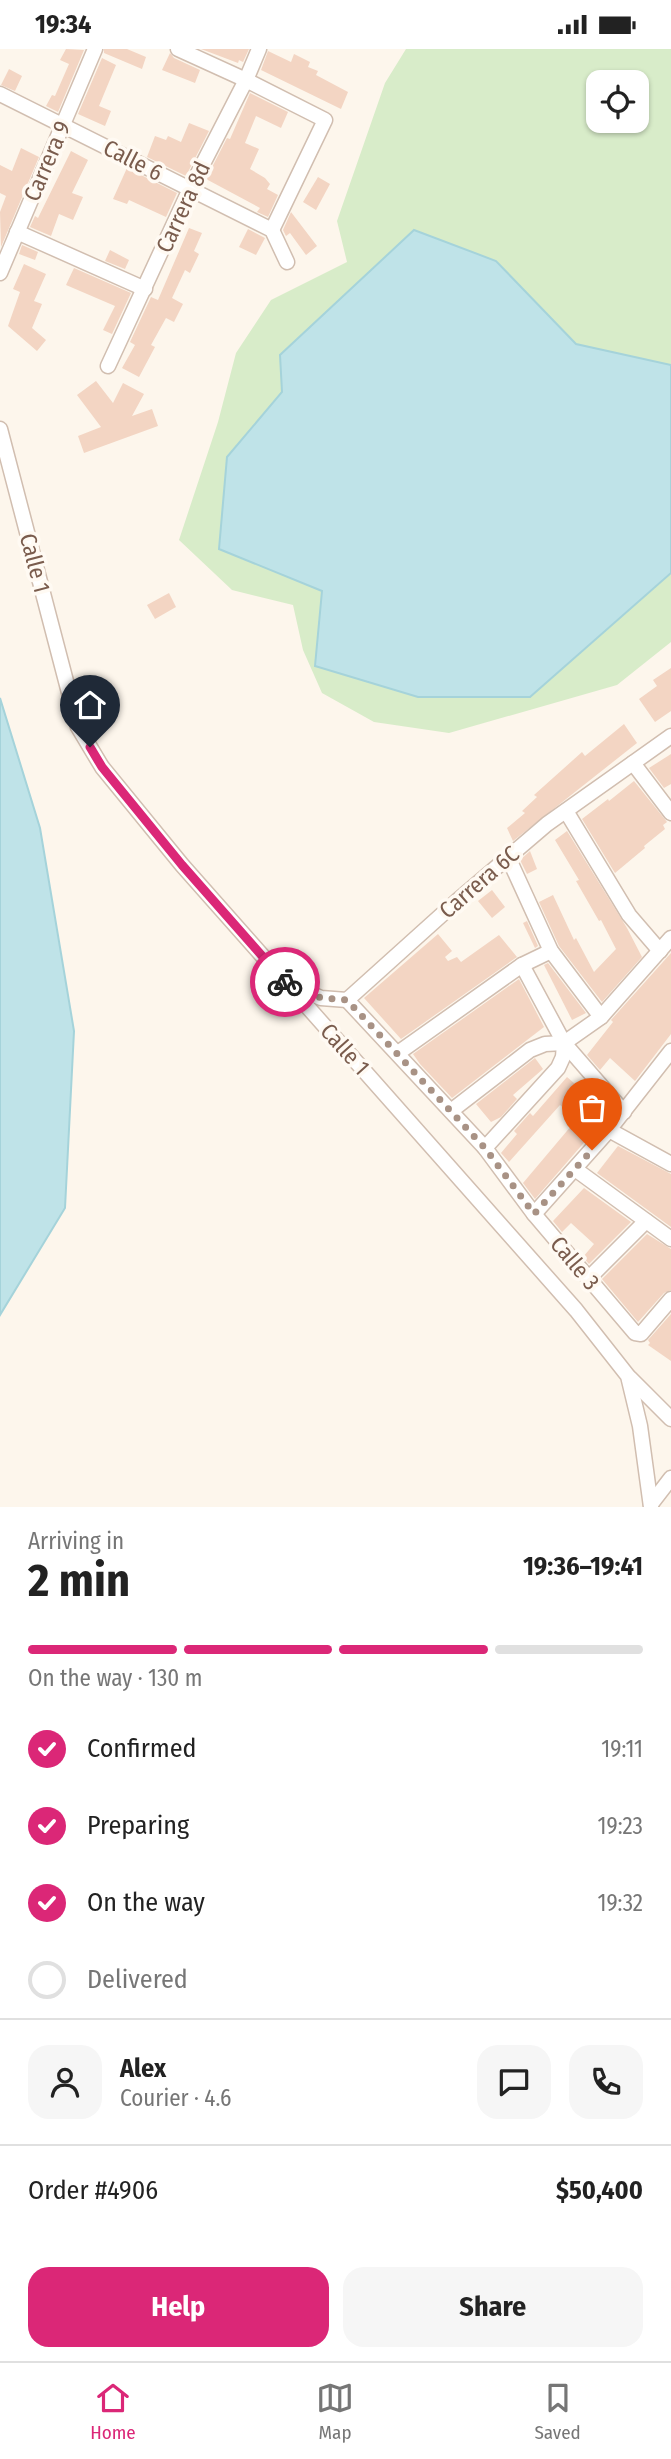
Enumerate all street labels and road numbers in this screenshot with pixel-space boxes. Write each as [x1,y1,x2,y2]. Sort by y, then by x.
street label: Carrera 9 [18,117,76,205]
street label: Calle 6 [99,133,167,187]
street label: Carrera 8d [150,157,216,257]
street label: Calle 1 [14,530,56,596]
street label: Carrera 6C [433,840,525,924]
street label: Calle 1 [314,1017,376,1081]
street label: Calle 3 [544,1230,606,1296]

